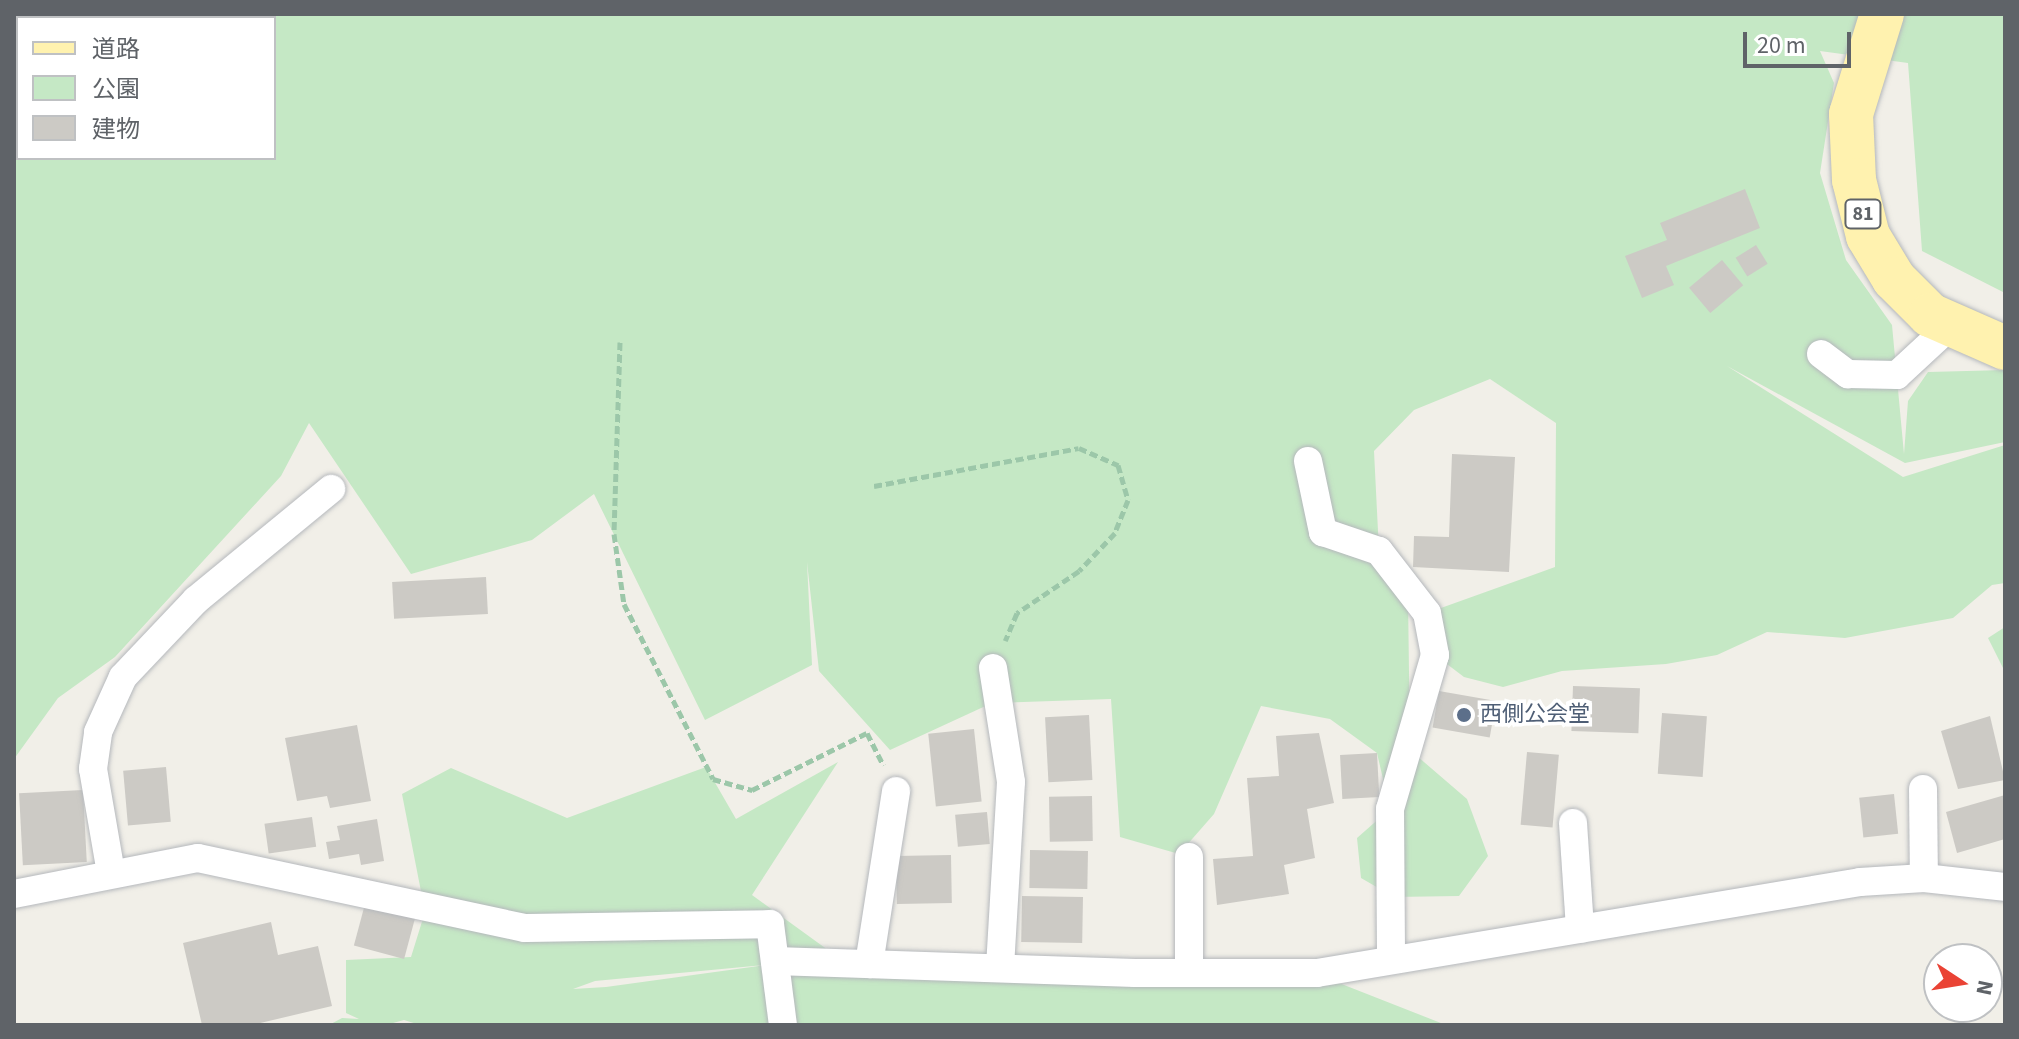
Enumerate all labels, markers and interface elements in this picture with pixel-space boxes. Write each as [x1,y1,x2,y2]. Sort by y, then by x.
legend [16,16,276,160]
scale bar [1747,16,1855,66]
text: 20 m [1757,28,1806,63]
text: 道路 [92,32,140,67]
text: 公園 [92,72,140,107]
text: 建物 [92,112,140,147]
road number: 81 [1843,198,1883,230]
place label: 西側公会堂 [1480,702,1590,728]
marker: 西側公会堂 [1455,706,1473,724]
north arrow [1923,943,2003,1023]
text: N [1967,977,2002,998]

